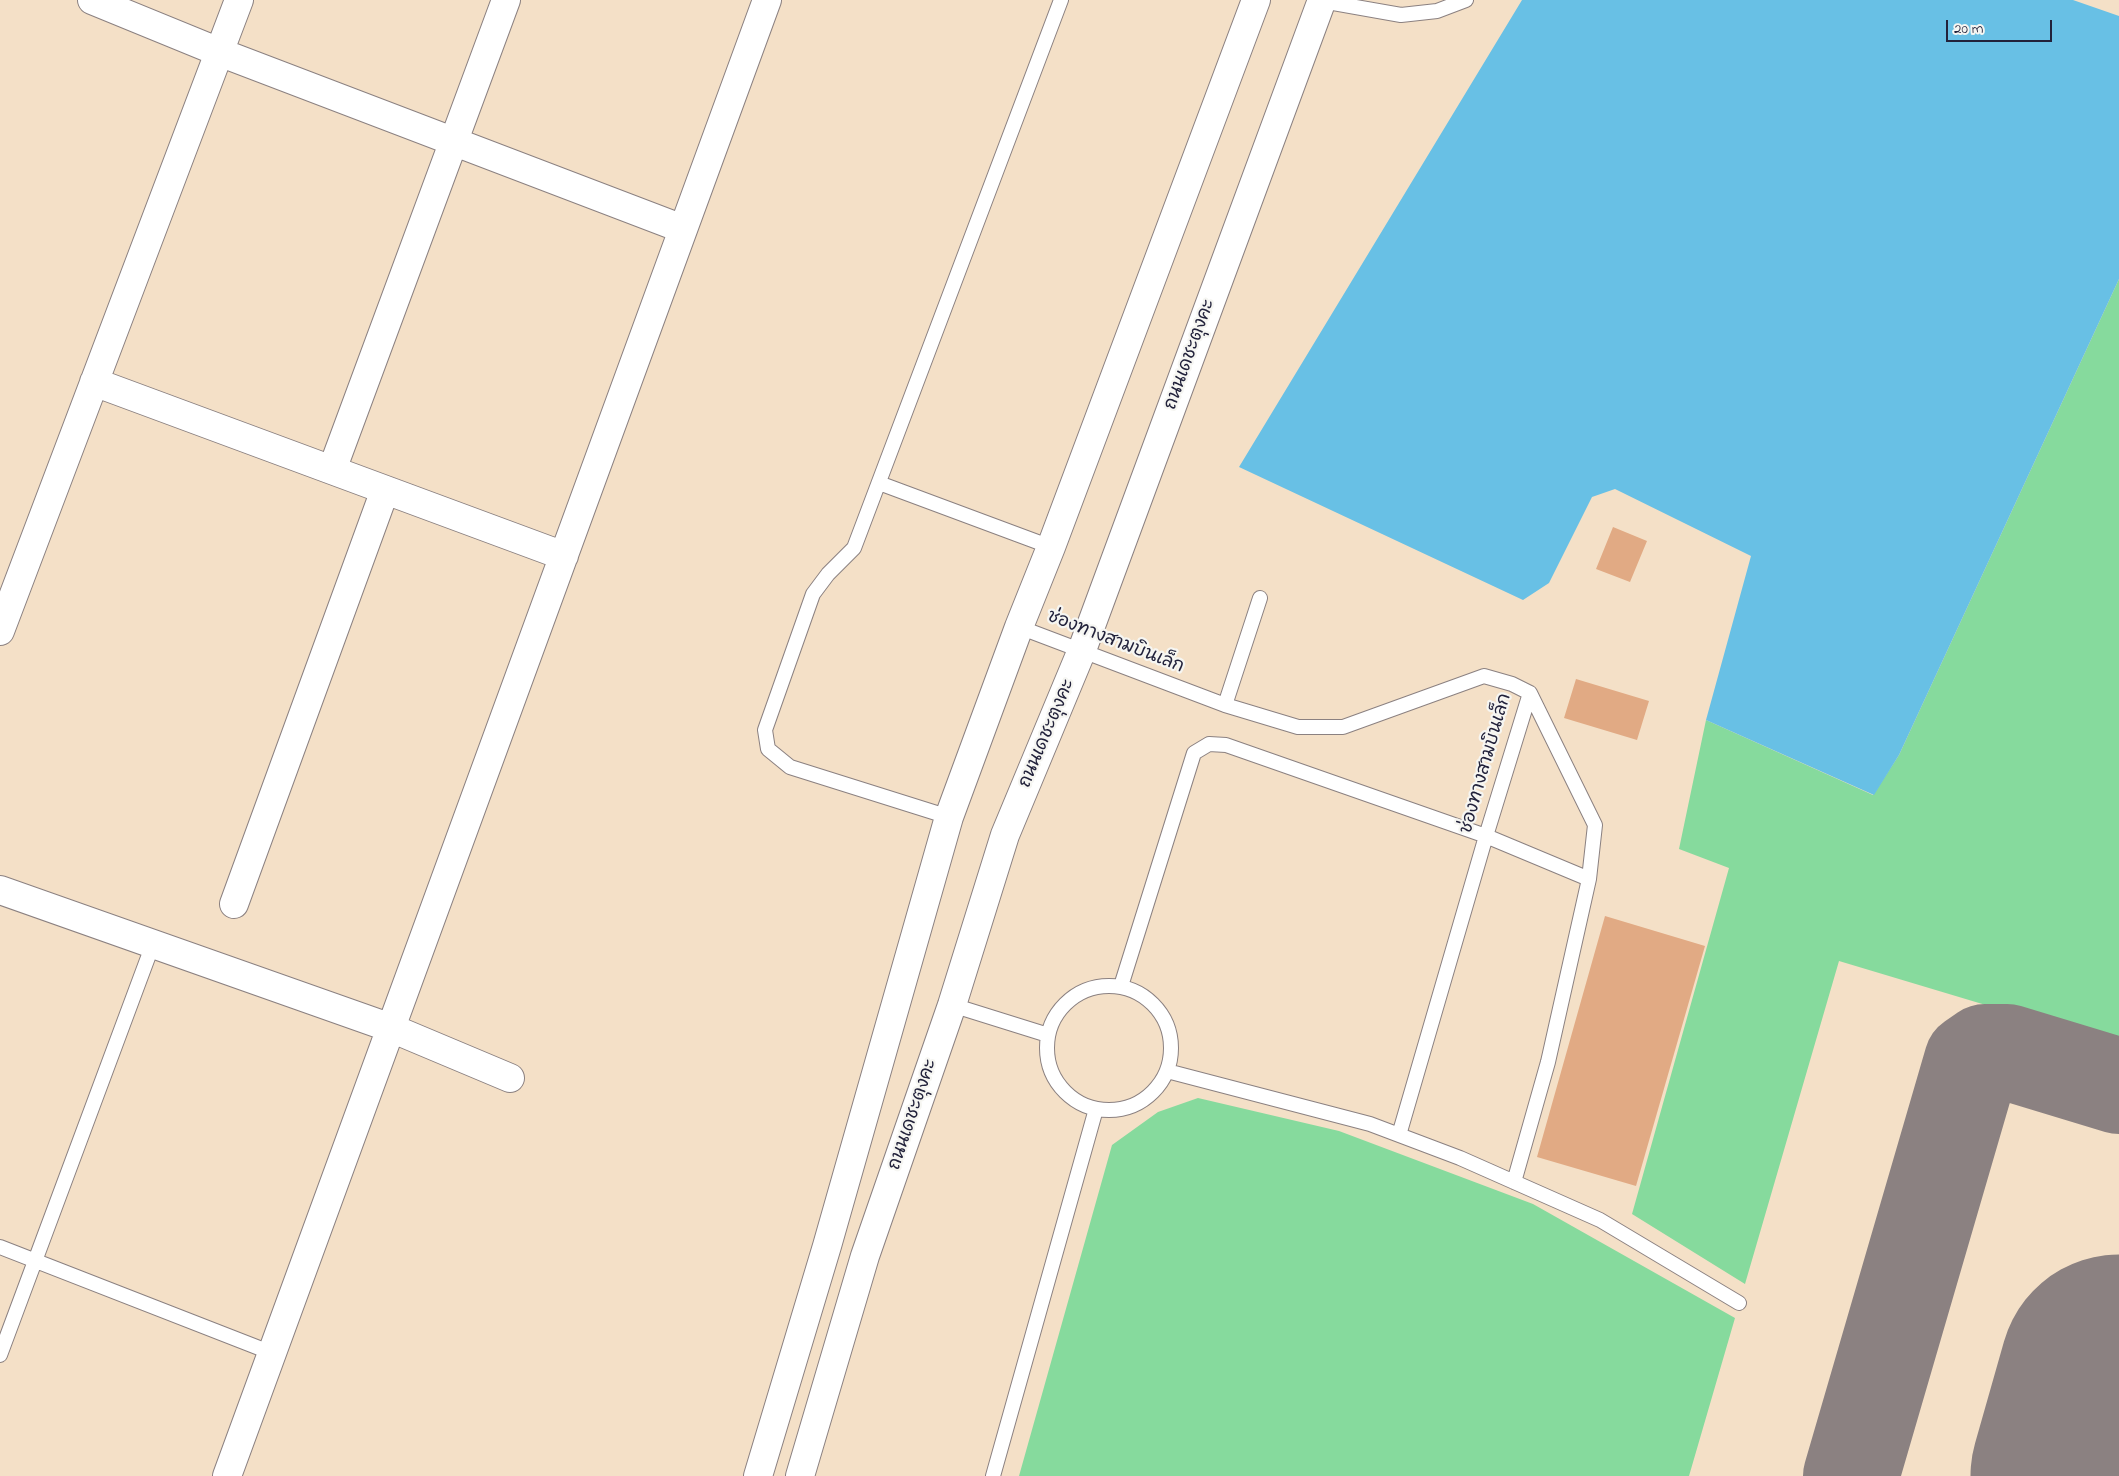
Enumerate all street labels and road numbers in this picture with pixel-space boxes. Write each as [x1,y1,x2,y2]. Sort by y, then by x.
street label: ถนนเดชะตุงคะ [1161,297,1221,413]
street label: ช่องทางสามบินเล็ก [1043,607,1187,679]
street label: ถนนเดชะตุงคะ [1015,676,1081,792]
street label: ช่องทางสามบินเล็ก [1457,691,1517,837]
street label: ถนนเดชะตุงคะ [885,1057,943,1173]

